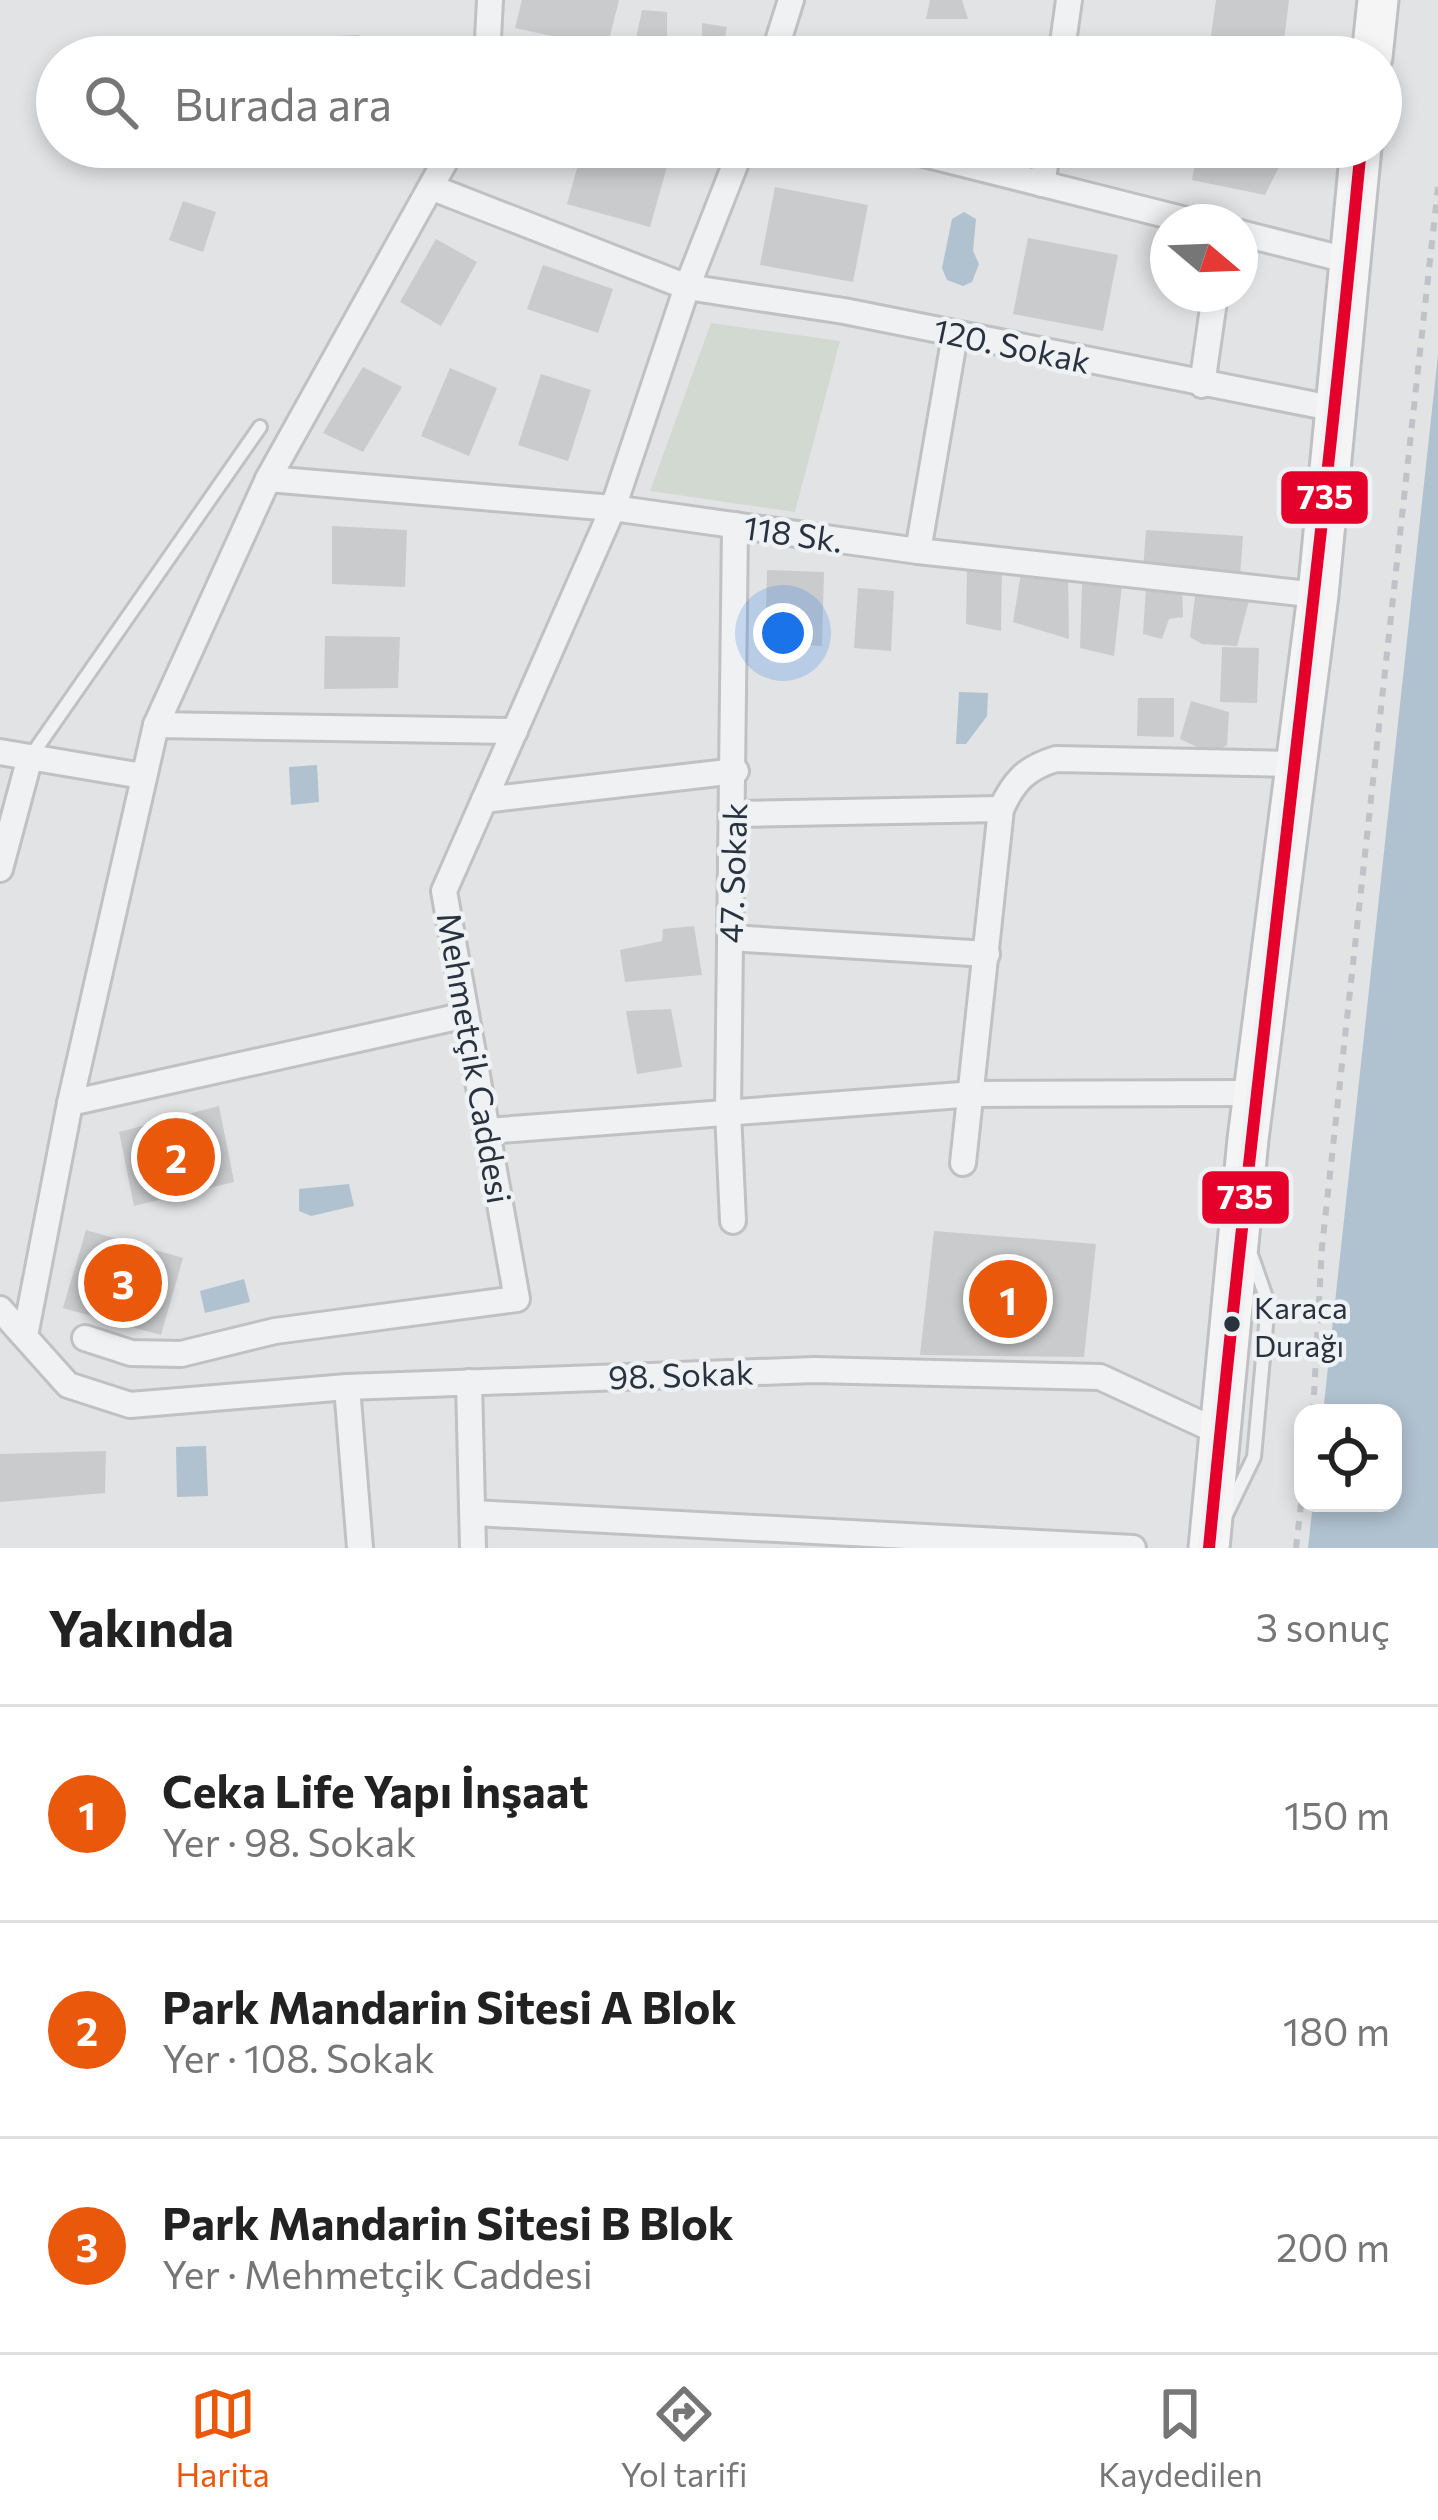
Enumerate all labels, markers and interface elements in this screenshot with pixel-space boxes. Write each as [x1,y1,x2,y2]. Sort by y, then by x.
search box [36,36,1402,168]
icon: search [78,69,144,135]
text: Burada ara [174,75,392,130]
north arrow [1150,204,1258,312]
street label: 120. Sokak [930,308,1095,381]
line badge: 735 [1279,469,1370,526]
text: 735 [1297,475,1353,516]
street label: 118 Sk. [741,505,845,560]
your location [753,603,813,663]
street label: 47. Sokak [709,802,754,944]
street label: Mehmetçik Caddesi [430,909,521,1207]
pin: 2 [137,1112,215,1202]
line badge: 735 [1200,1169,1291,1226]
text: 735 [1217,1175,1273,1216]
pin: 3 [84,1238,162,1328]
pin: 1 [969,1254,1047,1344]
place label: Karaca Durağı [1254,1288,1348,1363]
marker: Karaca Durağı [1221,1313,1243,1335]
street label: 98. Sokak [607,1350,755,1397]
map controls [1294,1404,1402,1512]
button: locate [1294,1404,1402,1512]
text: Yakında [48,1595,234,1658]
text: 3 sonuç [1256,1602,1390,1650]
text: Ceka Life Yapı İnşaat [162,1762,588,1817]
text: 1 [78,1790,96,1838]
text: 150 m [1284,1790,1390,1838]
text: Yer · 98. Sokak [162,1817,416,1865]
text: Park Mandarin Sitesi A Blok [162,1978,736,2033]
text: 2 [76,2006,98,2054]
text: 180 m [1283,2006,1390,2054]
text: Yer · 108. Sokak [162,2033,435,2081]
text: Park Mandarin Sitesi B Blok [162,2194,734,2249]
text: 3 [76,2222,98,2270]
text: 200 m [1276,2222,1390,2270]
text: Yer · Mehmetçik Caddesi [162,2249,593,2297]
tab: Harita [175,2381,270,2494]
tab: Yol tarifi [621,2381,747,2494]
tab: Kaydedilen [1098,2381,1263,2494]

